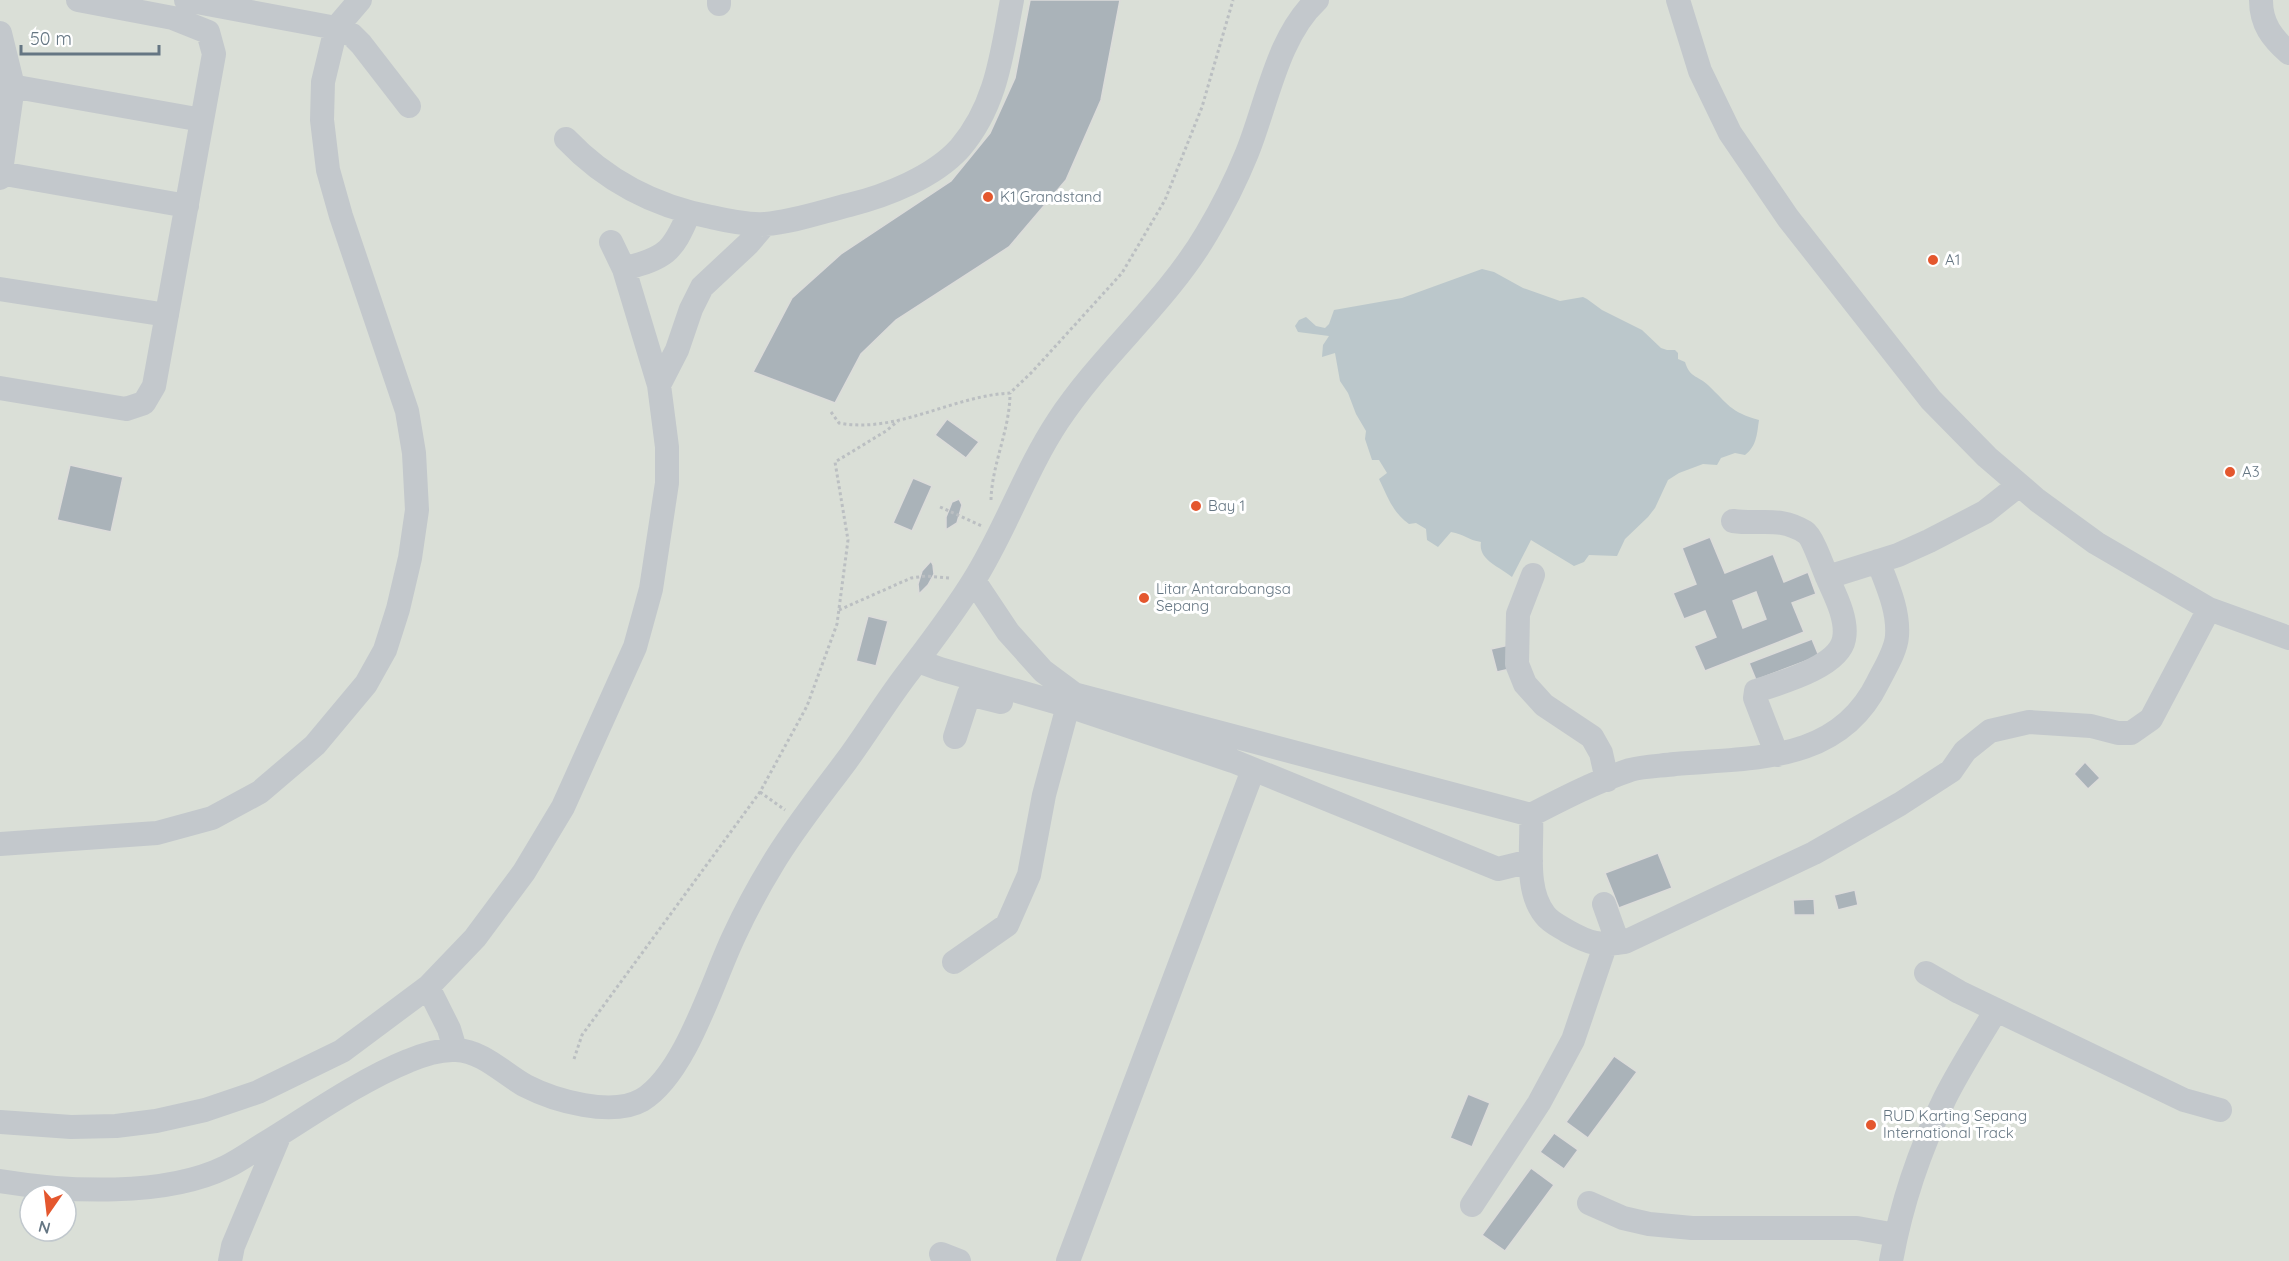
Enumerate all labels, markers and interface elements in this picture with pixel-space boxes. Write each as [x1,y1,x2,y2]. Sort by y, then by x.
scale bar [21,18,159,56]
text: 50 m [30,27,72,50]
place label: K1 Grandstand [1000,187,1102,206]
marker: K1 Grandstand [981,190,995,204]
place label: A1 [1945,250,1960,269]
marker: A1 [1926,253,1940,267]
place label: A3 [2242,462,2260,481]
marker: A3 [2223,465,2237,479]
place label: Bay 1 [1208,496,1245,515]
marker: Bay 1 [1189,499,1203,513]
place label: Litar Antarabangsa Sepang [1156,579,1291,615]
marker: Litar Antarabangsa Sepang [1137,591,1151,605]
place label: RUD Karting Sepang International Track [1883,1106,2027,1142]
marker: RUD Karting Sepang International Track [1864,1118,1878,1132]
north arrow [18,1183,78,1243]
text: N [36,1216,52,1239]

